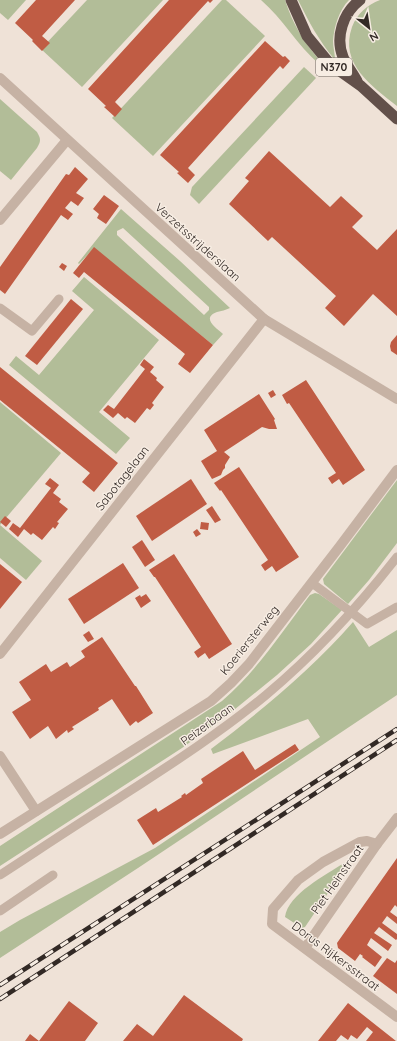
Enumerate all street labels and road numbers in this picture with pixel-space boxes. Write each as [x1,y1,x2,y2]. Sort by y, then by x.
road number: N370 [316,58,352,76]
street label: Verzetsstrijderslaan [152,200,244,284]
street label: Sabotagelaan [92,443,152,513]
street label: Koeriersterweg [216,602,282,678]
street label: Peizerbaan [177,700,237,748]
street label: Piet Heinstraat [307,841,367,917]
street label: Dorus Rijkersstraat [289,918,383,994]

